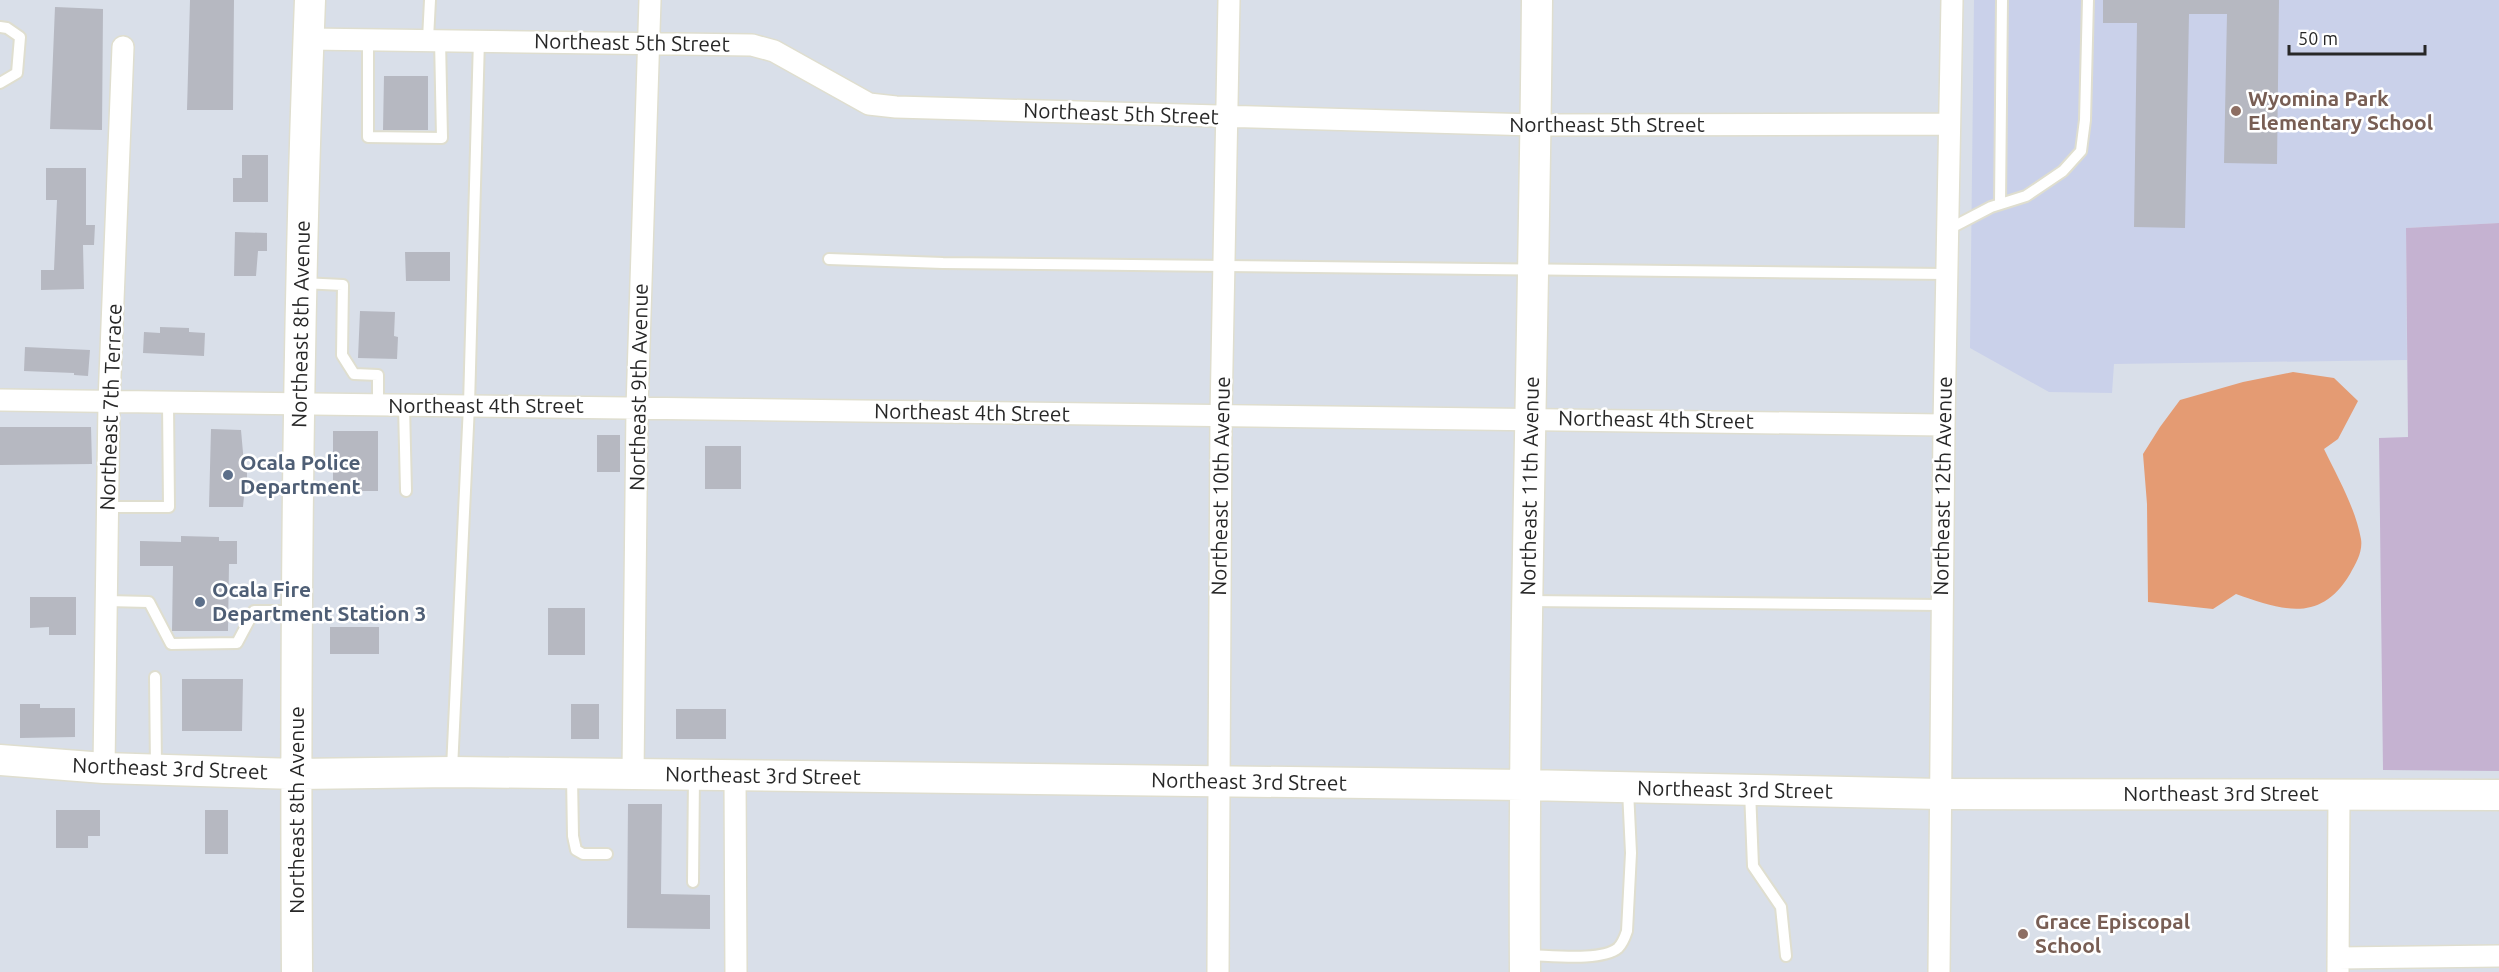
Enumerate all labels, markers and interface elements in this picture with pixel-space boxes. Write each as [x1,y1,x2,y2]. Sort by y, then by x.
scale bar [2289,18,2426,56]
street label: Northeast 5th Street [534,28,730,56]
text: 50 m [2298,28,2338,48]
place label: Wyomina Park Elementary School [2248,86,2433,134]
street label: Northeast 5th Street [1023,98,1219,128]
marker: Wyomina Park Elementary School [2229,104,2243,118]
street label: Northeast 5th Street [1509,112,1705,136]
street label: Northeast 8th Avenue [286,220,314,428]
street label: Northeast 9th Avenue [624,283,652,491]
street label: Northeast 7th Terrace [94,303,126,511]
street label: Northeast 10th Avenue [1206,376,1234,596]
street label: Northeast 11th Avenue [1515,376,1543,596]
street label: Northeast 12th Avenue [1928,376,1956,596]
street label: Northeast 4th Street [388,393,584,417]
street label: Northeast 4th Street [874,398,1070,426]
street label: Northeast 4th Street [1558,405,1754,433]
place label: Ocala Police Department [240,450,361,498]
marker: Ocala Police Department [221,468,235,482]
place label: Ocala Fire Department Station 3 [212,577,426,625]
marker: Ocala Fire Department Station 3 [193,595,207,609]
street label: Northeast 8th Avenue [284,706,308,914]
street label: Northeast 3rd Street [72,753,268,783]
street label: Northeast 3rd Street [665,761,861,789]
street label: Northeast 3rd Street [1151,767,1347,795]
street label: Northeast 3rd Street [1637,775,1833,803]
street label: Northeast 3rd Street [2123,781,2319,805]
place label: Grace Episcopal School [2035,909,2190,957]
marker: Grace Episcopal School [2016,927,2030,941]

